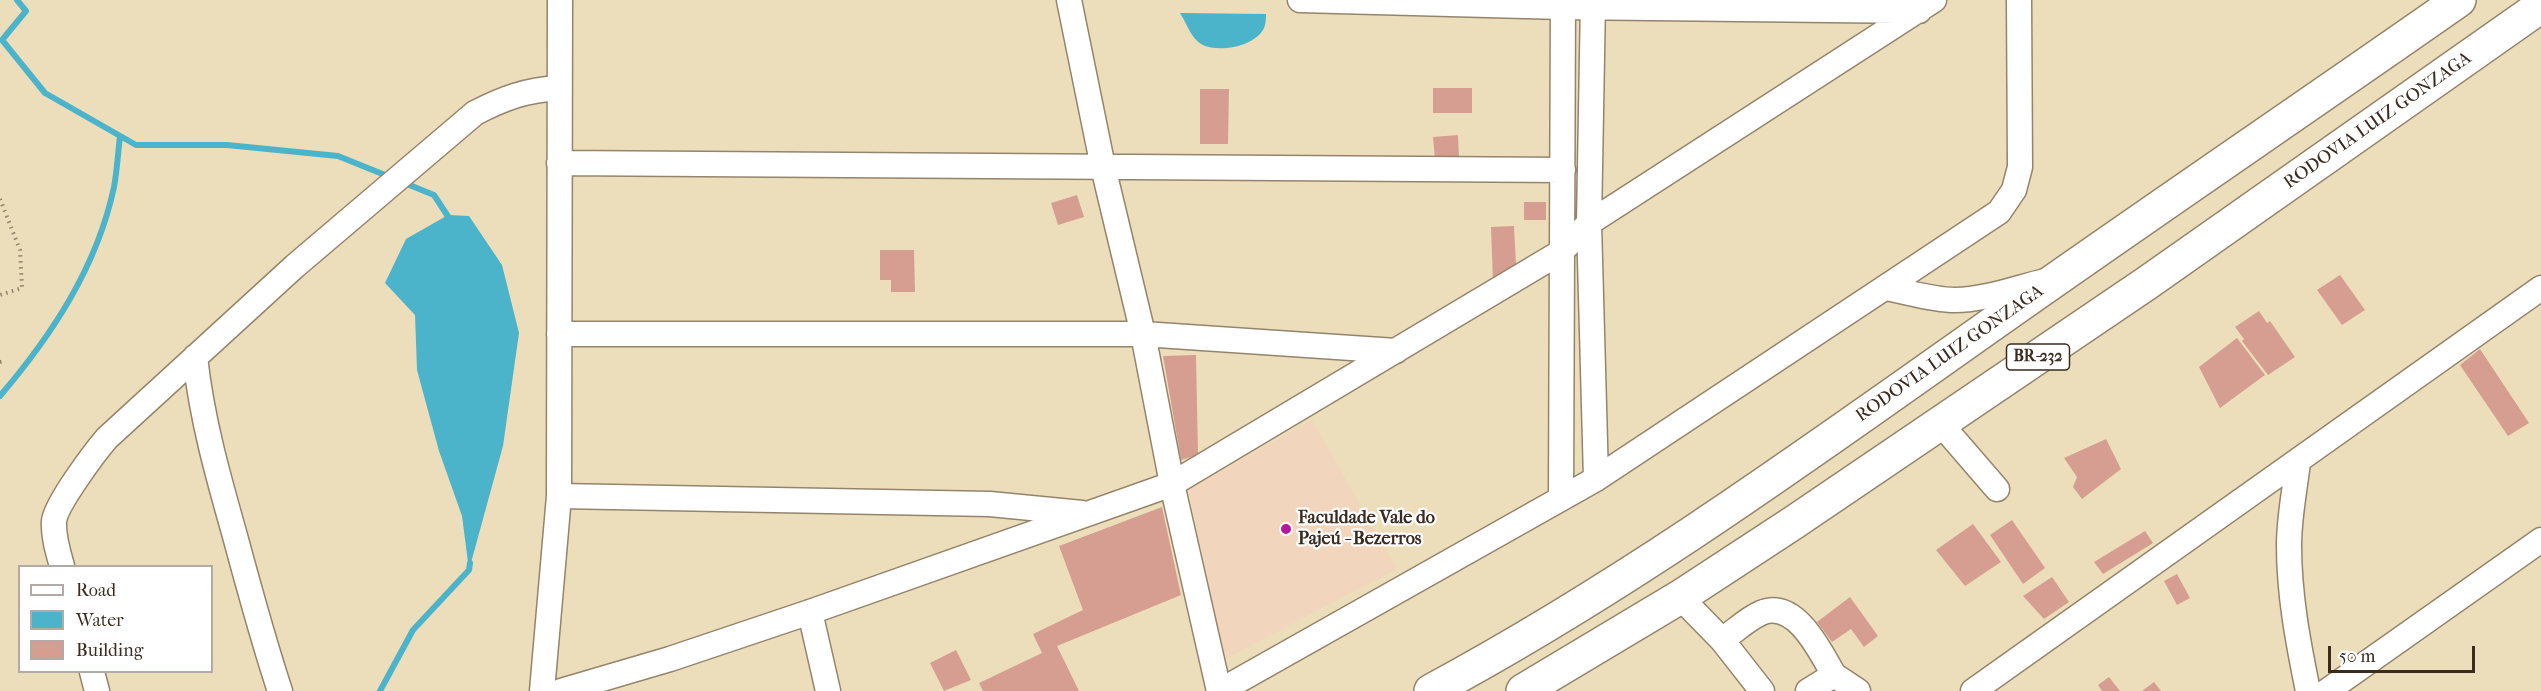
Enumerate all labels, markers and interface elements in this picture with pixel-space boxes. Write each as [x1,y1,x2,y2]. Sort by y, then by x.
street label: RODOVIA LUIZ GONZAGA [2280,48,2476,194]
street label: RODOVIA LUIZ GONZAGA [1852,281,2048,427]
road number: BR-232 [2006,344,2070,370]
place label: Faculdade Vale do Pajeú - Bezerros [1298,508,1435,550]
marker: Faculdade Vale do Pajeú - Bezerros [1279,522,1293,536]
legend [18,565,213,673]
text: Road [76,580,116,601]
text: Water [76,610,124,631]
scale bar [2331,634,2478,672]
text: Building [76,640,143,661]
text: 50 m [2339,646,2375,667]

